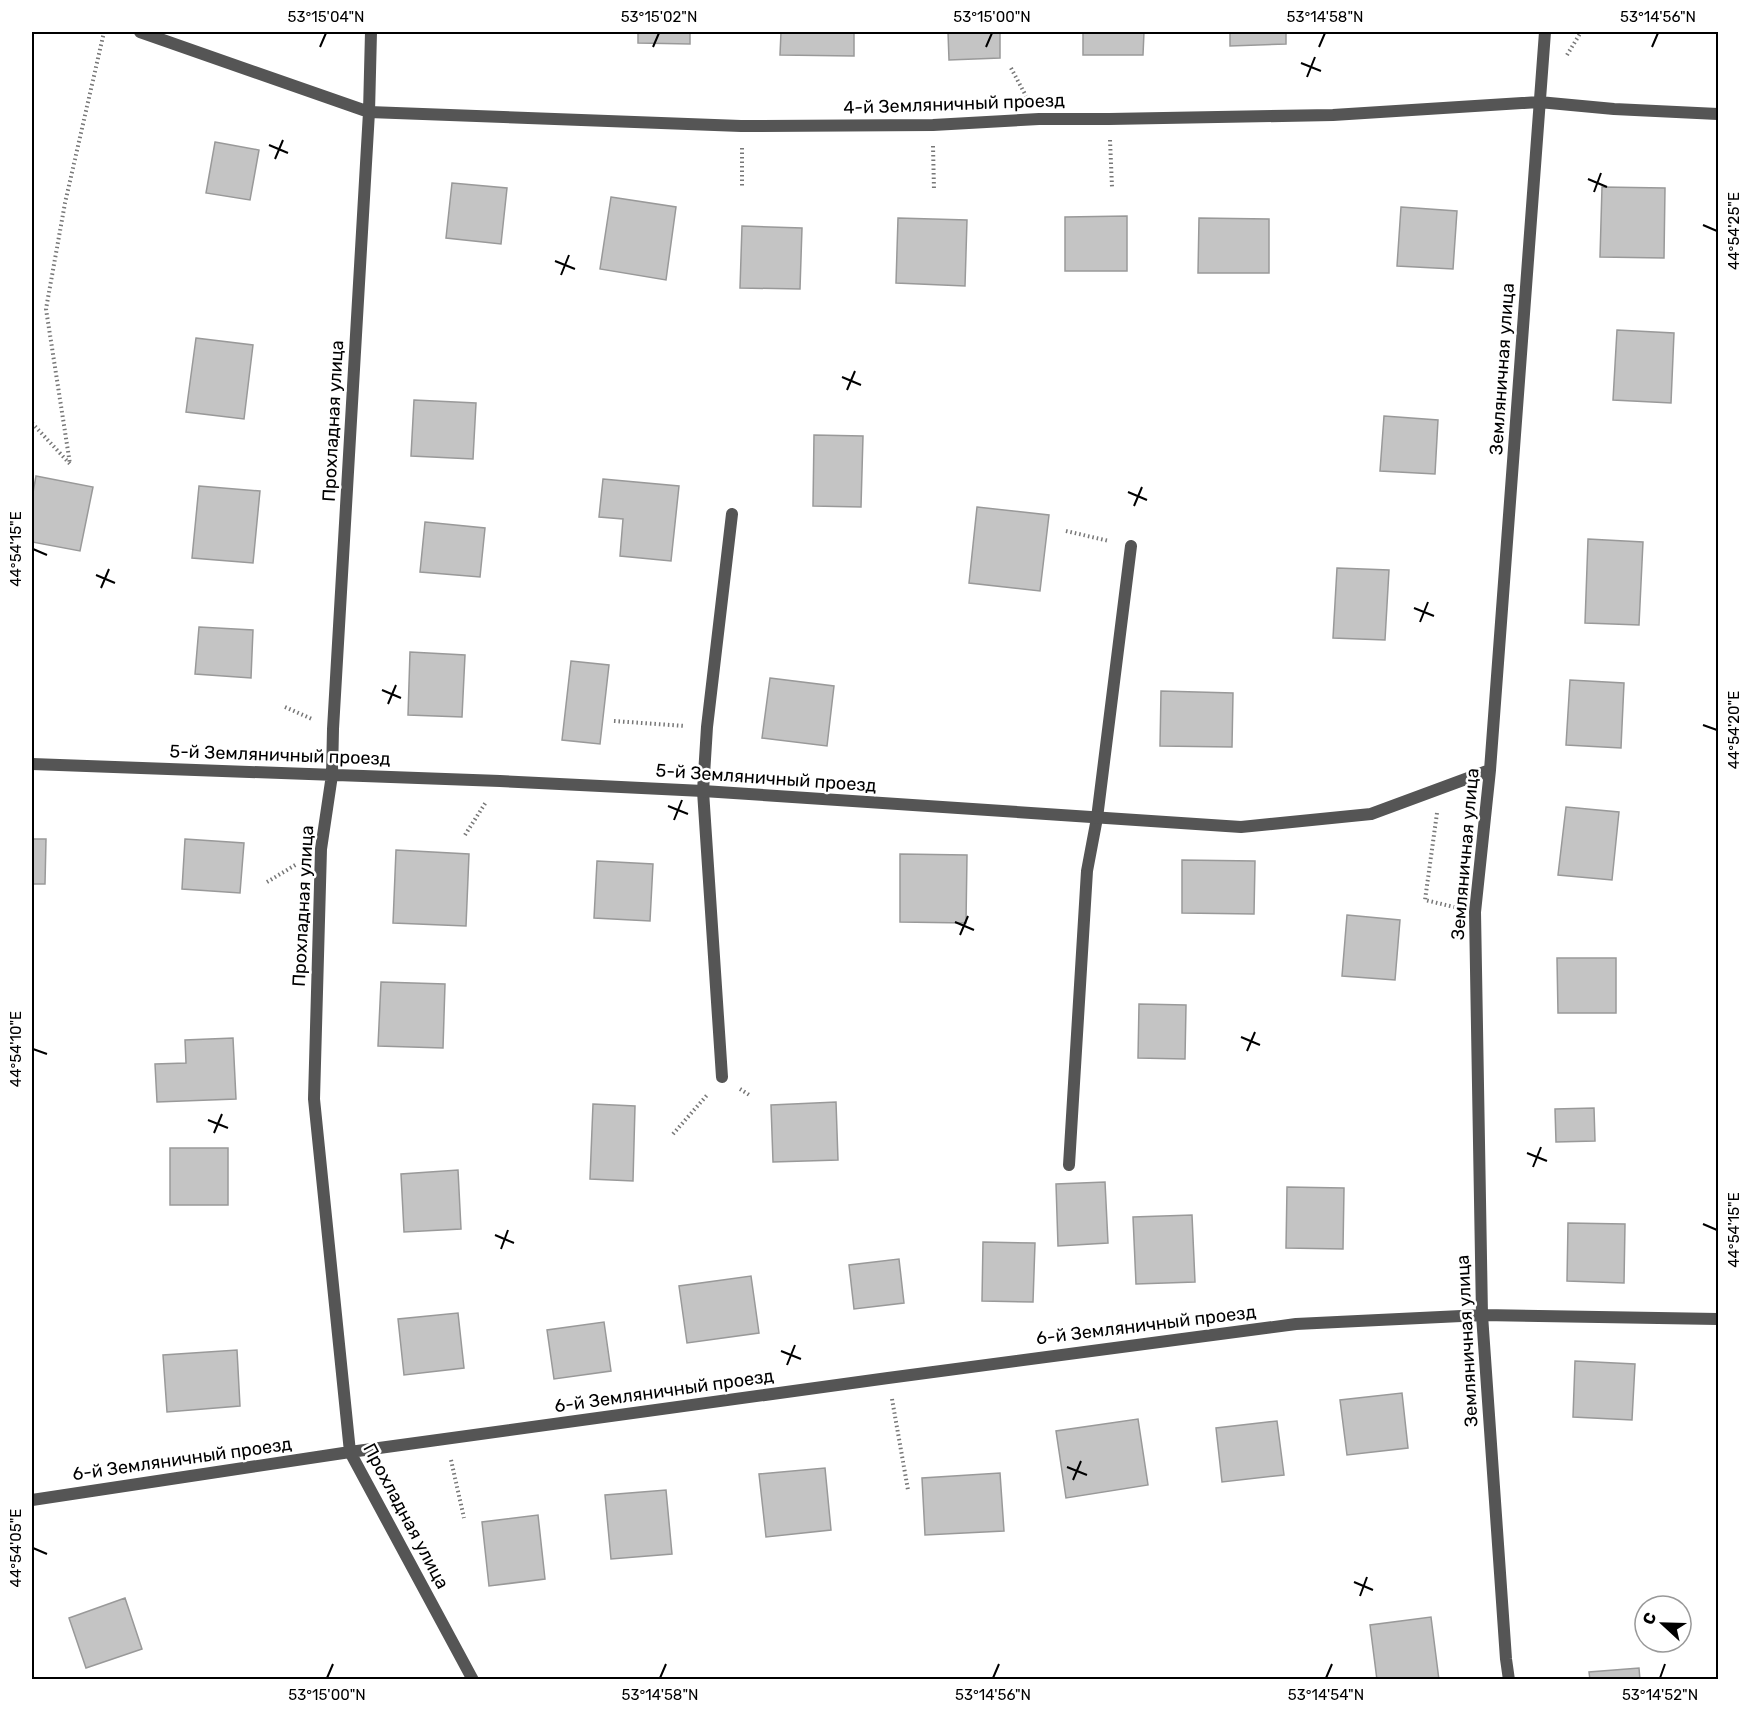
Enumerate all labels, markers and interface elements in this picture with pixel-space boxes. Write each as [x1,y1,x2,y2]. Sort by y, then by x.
text: 53°15'04"N [288,8,364,26]
text: 53°15'02"N [621,8,697,26]
text: 53°15'00"N [953,8,1031,26]
text: 53°14'58"N [1287,8,1363,26]
text: 53°14'56"N [1620,8,1696,26]
street label: 4-й Земляничный проезд [843,89,1065,119]
text: 44°54'25"E [1725,192,1743,270]
street label: Земляничная улица [1485,282,1519,456]
street label: Прохладная улица [318,340,348,502]
text: 44°54'15"E [7,511,25,587]
text: 44°54'20"E [1725,691,1743,769]
street label: 5-й Земляничный проезд [169,740,391,770]
street label: 5-й Земляничный проезд [655,759,877,797]
street label: Земляничная улица [1447,767,1483,941]
street label: Прохладная улица [288,825,318,987]
text: 44°54'10"E [7,1011,25,1087]
text: 44°54'15"E [1725,1192,1743,1268]
street label: Земляничная улица [1452,1254,1482,1428]
street label: 6-й Земляничный проезд [1035,1301,1257,1349]
street label: 6-й Земляничный проезд [553,1365,775,1417]
street label: 6-й Земляничный проезд [71,1433,293,1485]
street label: Прохладная улица [358,1439,454,1593]
text: 44°54'05"E [7,1509,25,1587]
north arrow [1633,1594,1693,1654]
text: С [1639,1610,1660,1627]
text: 53°15'00"N [288,1686,366,1704]
text: 53°14'58"N [622,1686,698,1704]
text: 53°14'56"N [955,1686,1031,1704]
text: 53°14'54"N [1288,1686,1364,1704]
text: 53°14'52"N [1622,1686,1698,1704]

